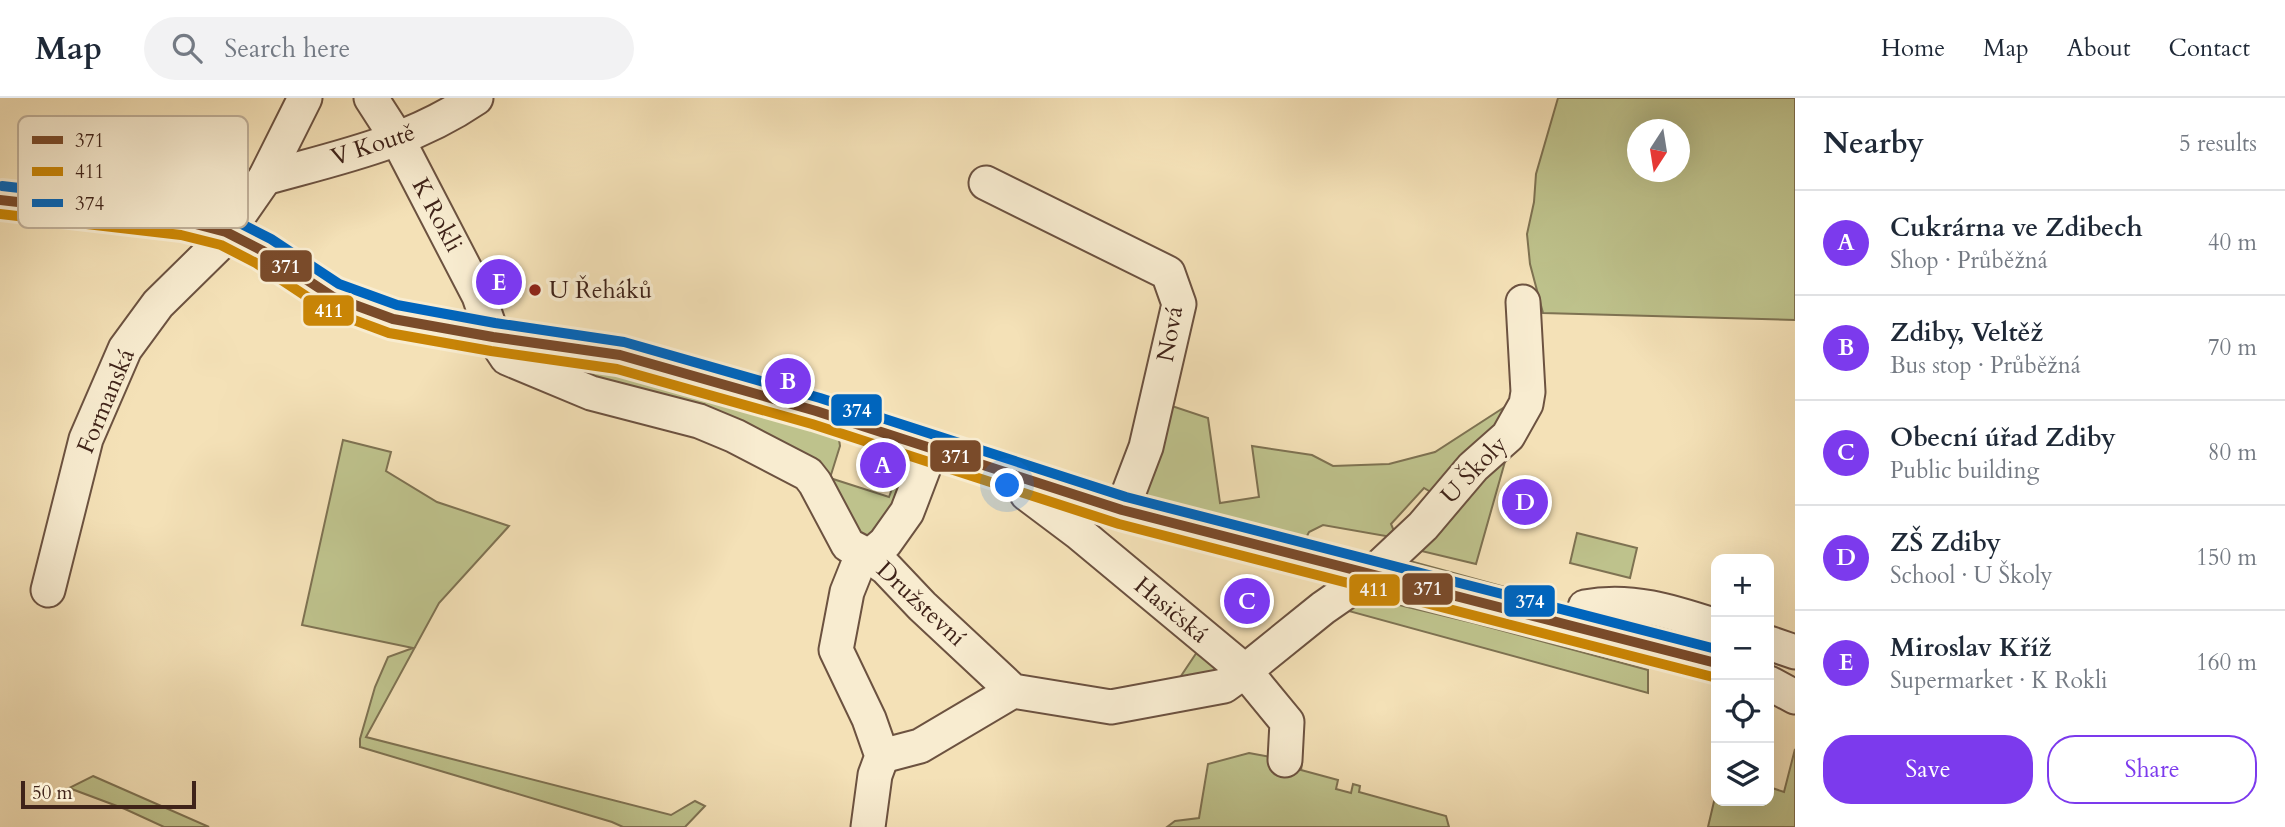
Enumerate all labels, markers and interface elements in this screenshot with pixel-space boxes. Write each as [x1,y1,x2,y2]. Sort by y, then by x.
search box [144,17,634,80]
text: Map [35,26,102,71]
icon: search [168,29,206,67]
text: Search here [224,31,350,66]
text: Home [1881,32,1945,65]
text: Map [1983,32,2029,65]
text: About [2067,32,2131,65]
text: Contact [2169,32,2250,65]
legend [18,116,248,228]
street label: V Koutě [327,116,419,174]
north arrow [1627,119,1690,182]
text: Nearby [1823,123,1924,164]
text: 371 [75,128,104,154]
text: 5 results [2179,128,2257,159]
text: 411 [75,159,104,185]
street label: K Rokli [404,172,470,258]
text: 374 [75,191,104,217]
text: Cukrárna ve Zdibech [1890,210,2143,245]
text: A [1837,227,1855,258]
text: 40 m [2208,227,2257,258]
text: Shop · Průběžná [1890,245,2048,276]
line badge: 371 [259,249,313,283]
text: 371 [271,254,301,280]
pin: E [476,256,522,308]
place label: U Řeháků [549,274,652,307]
marker: U Řeháků [527,282,543,298]
line badge: 411 [302,294,355,327]
text: 411 [314,298,344,324]
street label: Nová [1149,303,1191,364]
text: Zdiby, Veltěž [1890,315,2043,350]
text: B [1838,332,1854,363]
text: 70 m [2208,332,2257,363]
street label: Formanská [69,343,143,459]
text: Bus stop · Průběžná [1890,350,2081,381]
pin: B [765,355,811,407]
line badge: 374 [830,393,883,427]
text: 374 [842,398,872,424]
text: Obecní úřad Zdiby [1890,420,2116,455]
street label: U Školy [1433,429,1515,511]
text: C [1837,437,1855,468]
text: 80 m [2208,437,2257,468]
pin: A [860,439,906,491]
line badge: 371 [929,439,982,473]
text: 371 [941,444,971,470]
text: Public building [1890,455,2040,486]
your location [990,468,1024,502]
pin: D [1502,476,1548,528]
text: ZŠ Zdiby [1890,525,2001,560]
text: D [1836,542,1856,573]
text: 150 m [2196,542,2257,573]
street label: Družstevní [869,554,973,654]
map controls [1711,554,1774,806]
button: + [1711,554,1774,617]
text: School · U Školy [1890,560,2053,591]
street label: Hasičská [1127,569,1216,651]
line badge: 371 [1401,572,1454,606]
line badge: 411 [1348,573,1401,607]
pin: C [1224,575,1270,627]
text: 371 [1413,576,1443,602]
text: 411 [1359,577,1389,603]
line badge: 374 [1503,584,1556,618]
text: 374 [1515,589,1545,615]
button: − [1711,617,1774,680]
text: Miroslav Kříž [1890,630,2051,665]
text: E [1839,647,1853,678]
text: 160 m [2196,647,2257,678]
text: Supermarket · K Rokli [1890,665,2108,696]
button: locate [1711,680,1774,743]
button: Save [1823,735,2033,804]
button: Share [2047,735,2257,804]
button: layers [1711,743,1774,806]
scale bar [21,778,196,810]
text: 50 m [32,780,73,806]

